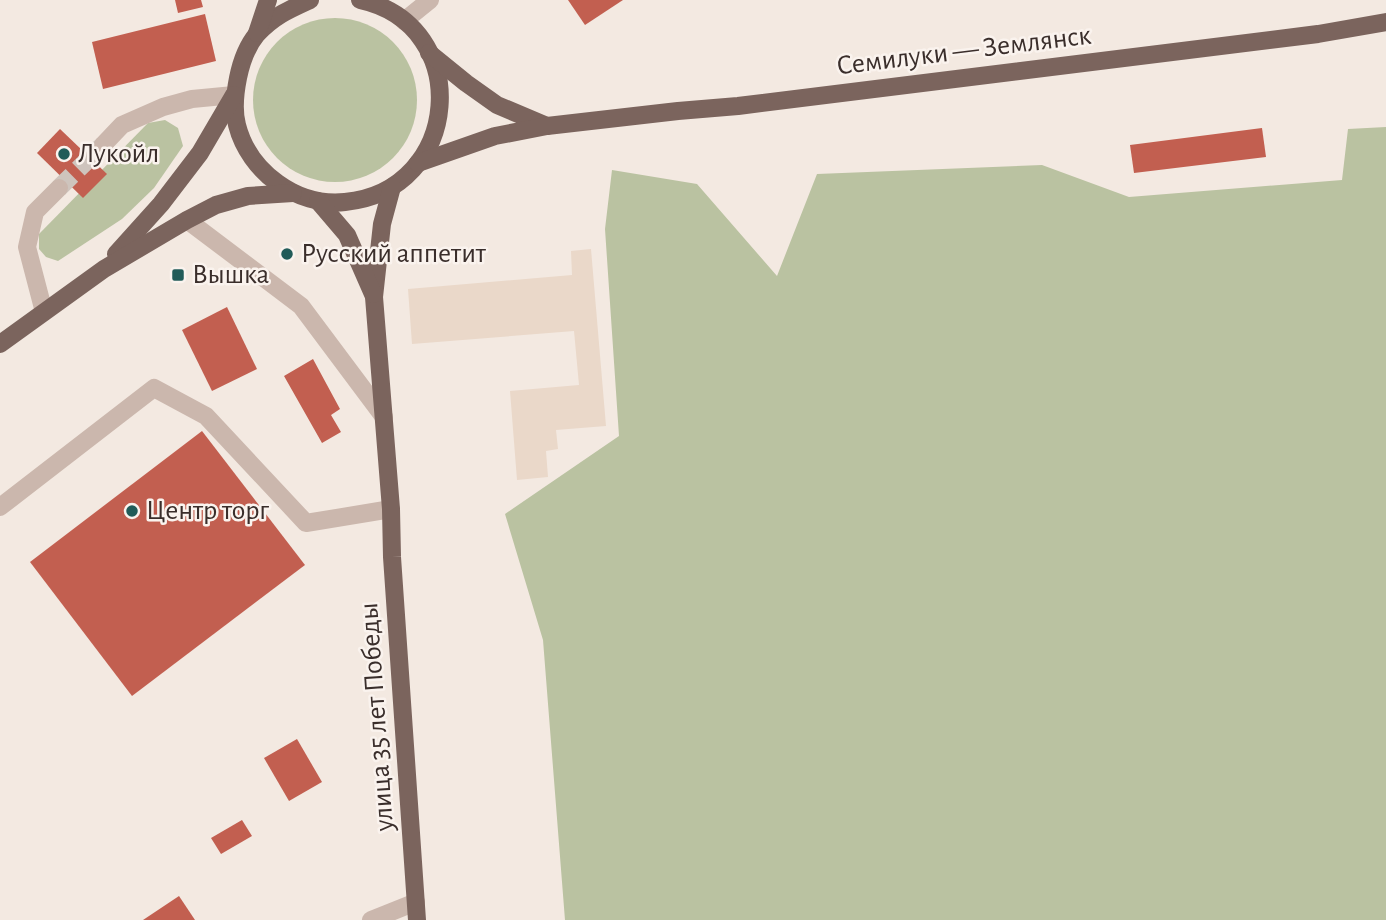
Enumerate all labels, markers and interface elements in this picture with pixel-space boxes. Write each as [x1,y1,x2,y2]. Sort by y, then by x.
street label: Семилуки — Землянск [835,21,1093,81]
place label: Лукойл [78,140,159,168]
marker: Лукойл [56,146,72,162]
place label: Русский аппетит [301,240,487,268]
marker: Русский аппетит [279,246,295,262]
place label: Вышка [192,261,269,289]
marker: Вышка [170,267,186,283]
place label: Центр торг [146,497,269,525]
marker: Центр торг [124,503,140,519]
street label: улица 35 лет Победы [355,602,399,833]

